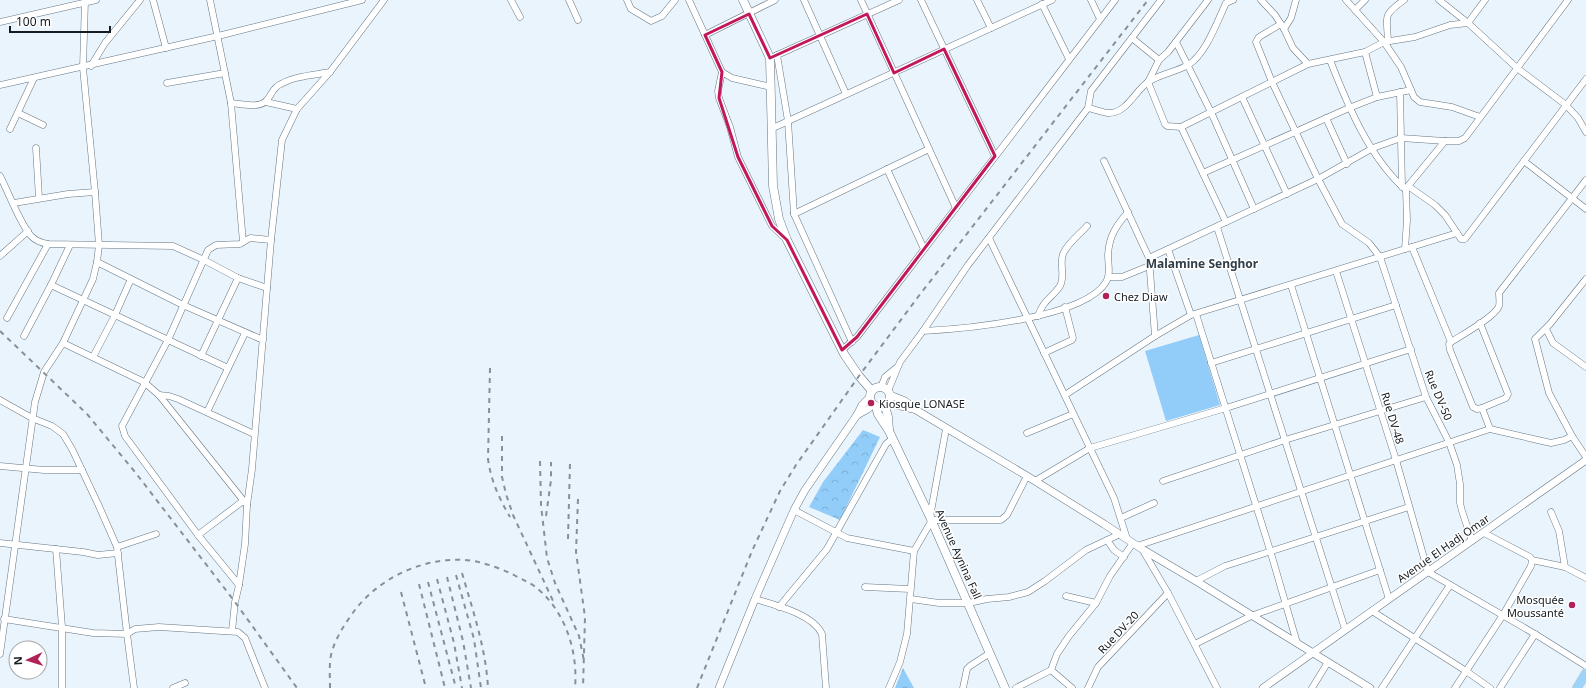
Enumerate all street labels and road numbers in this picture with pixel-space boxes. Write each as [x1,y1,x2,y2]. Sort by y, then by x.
street label: Rue DV-50 [1422,368,1456,422]
street label: Rue DV-48 [1378,390,1408,446]
street label: Avenue Aynina Fall [932,507,986,601]
street label: Avenue El Hadj Omar [1394,510,1493,586]
street label: Rue DV-20 [1094,607,1142,657]

